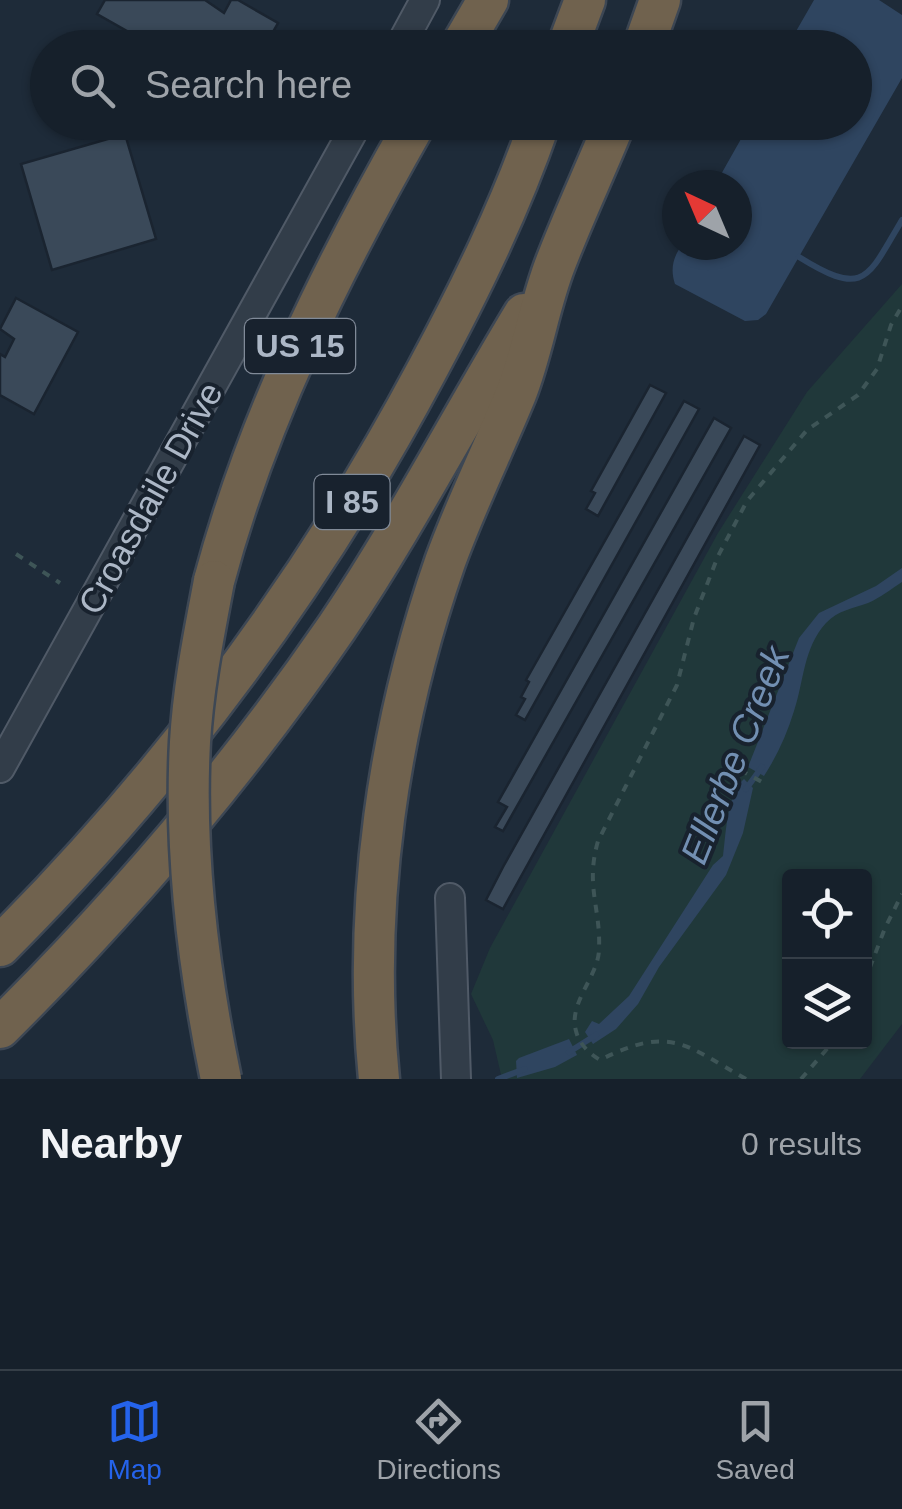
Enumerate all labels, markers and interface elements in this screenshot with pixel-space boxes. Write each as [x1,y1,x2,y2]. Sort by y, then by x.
search box [30,30,872,140]
icon: search [65,58,120,113]
text: Search here [145,64,352,106]
north arrow [662,170,752,260]
road number: US 15 [245,319,355,373]
street label: Croasdaile Drive [70,375,230,621]
road number: I 85 [314,475,390,529]
water label: Ellerbe Creek [672,639,798,870]
map controls [782,869,872,1049]
button: locate [782,869,872,959]
button: layers [782,959,872,1049]
text: Nearby [40,1120,182,1167]
text: 0 results [741,1126,862,1162]
tab: Map [107,1394,162,1486]
tab: Directions [377,1394,501,1486]
tab: Saved [715,1394,795,1486]

